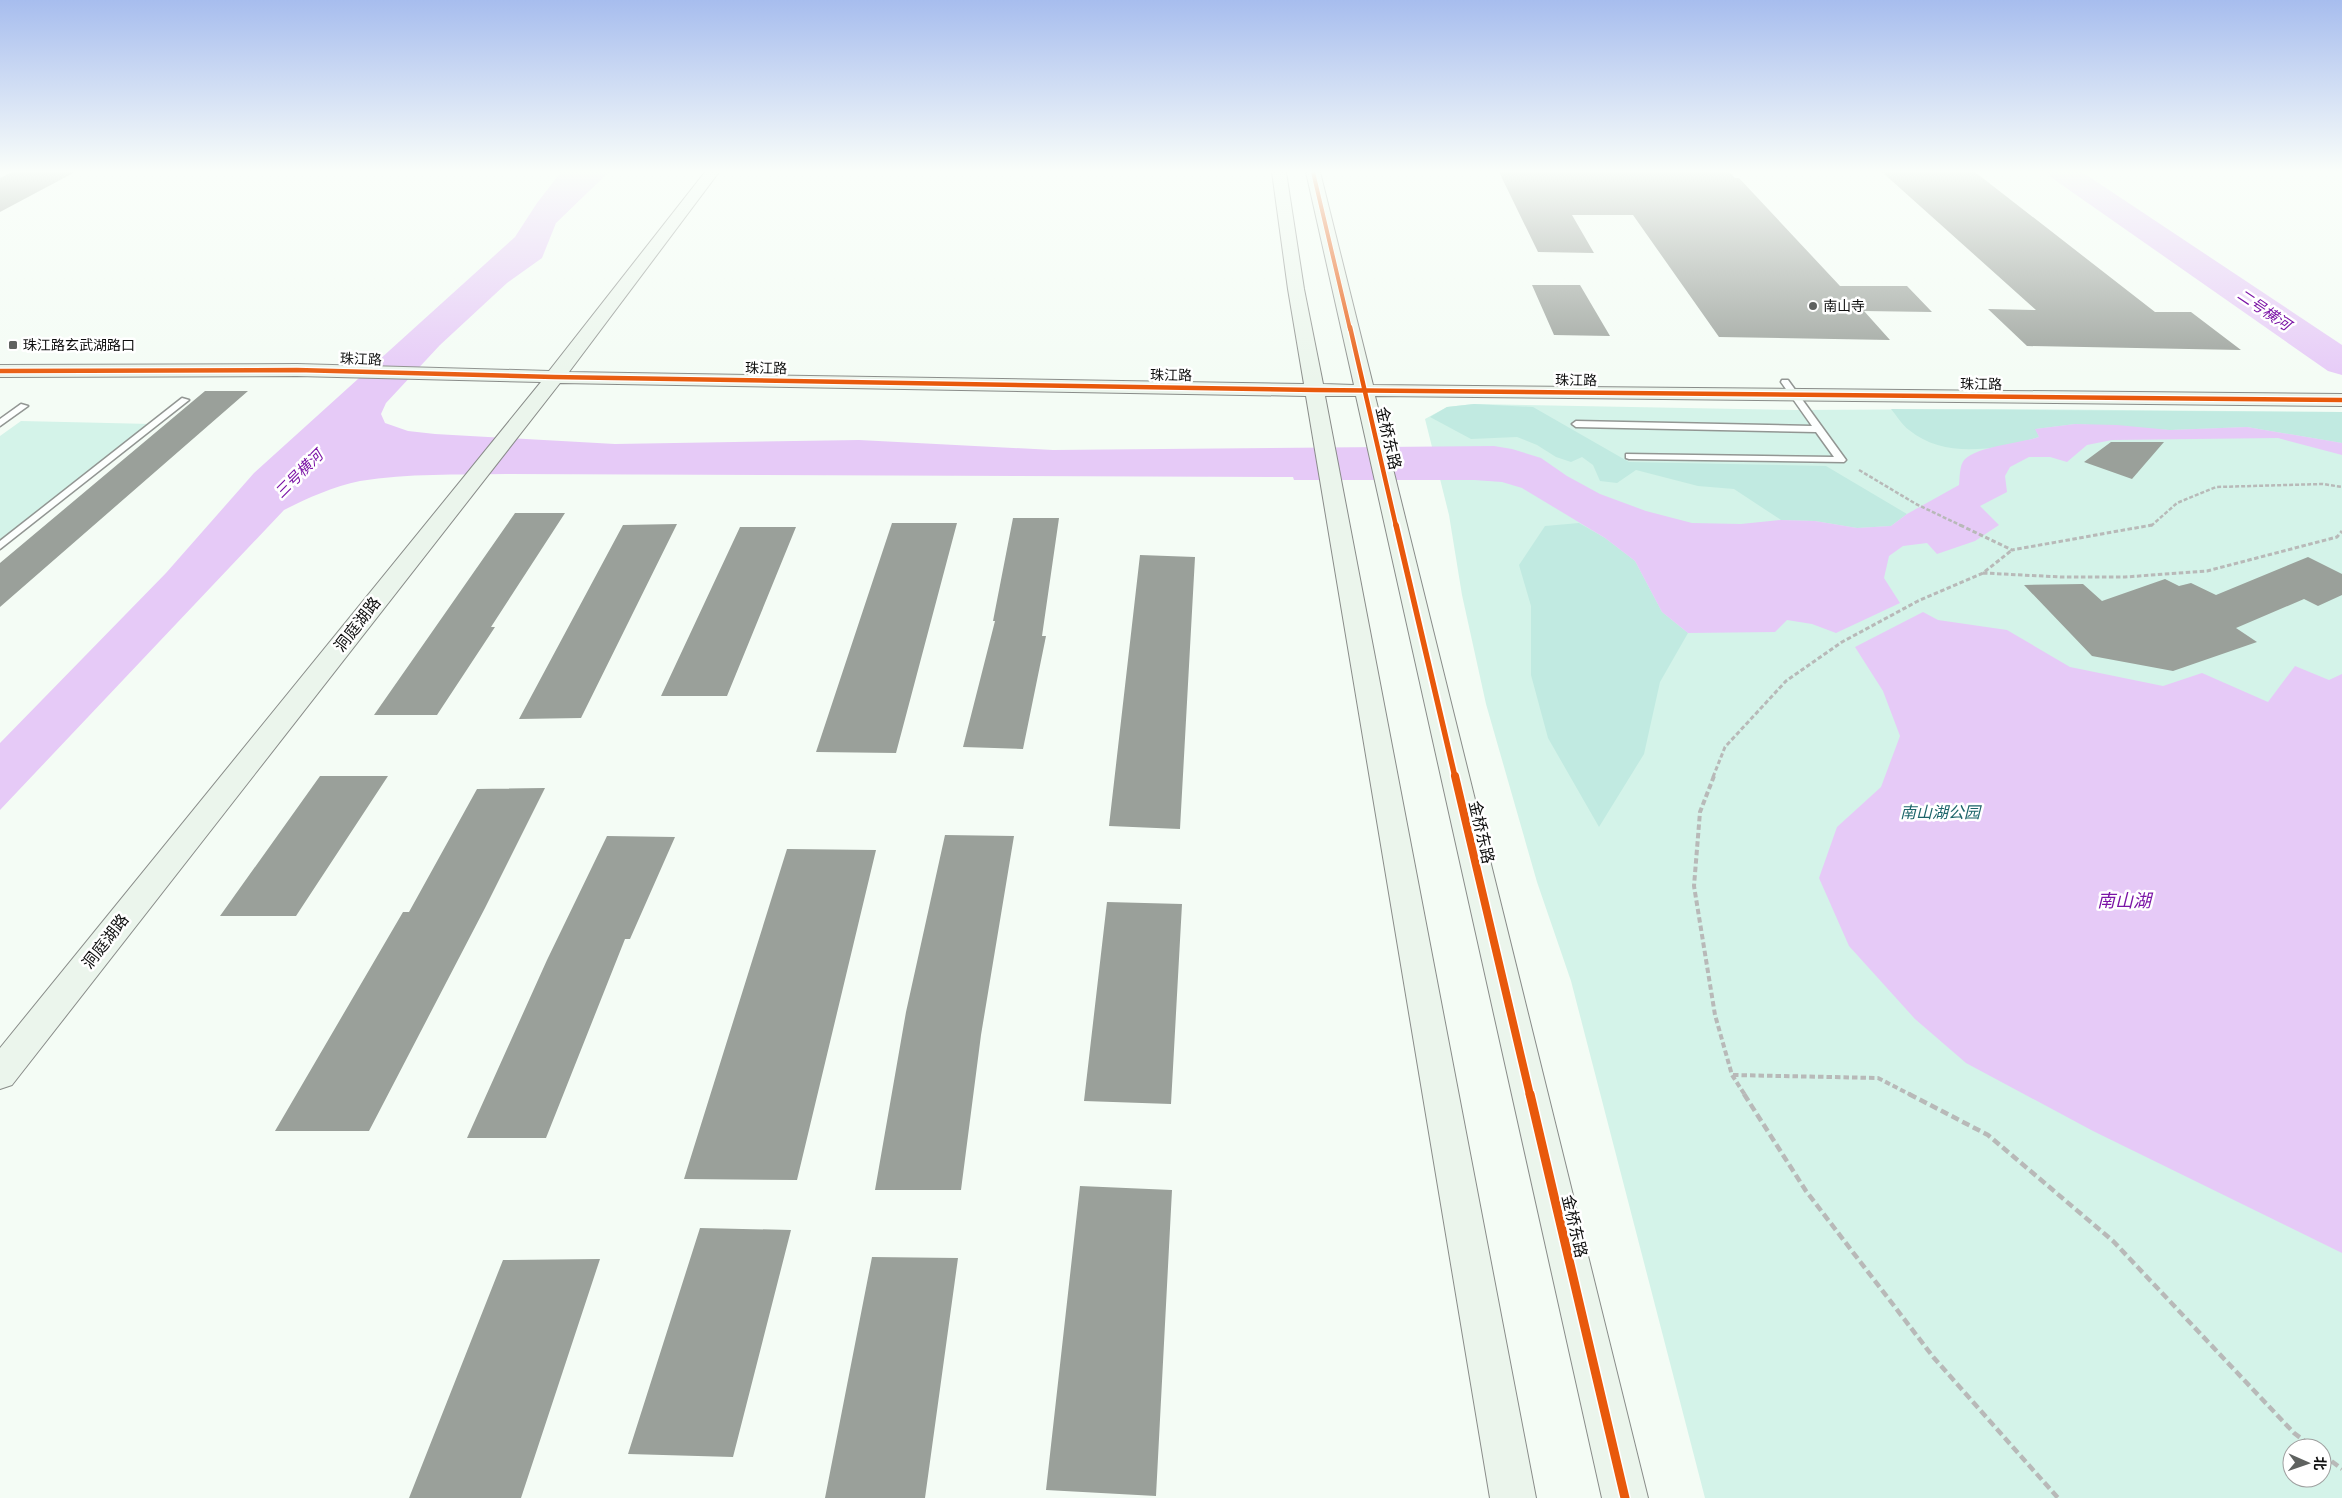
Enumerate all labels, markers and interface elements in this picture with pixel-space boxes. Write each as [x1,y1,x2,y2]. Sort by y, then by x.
water label: 二号横河 [2234,286,2296,336]
place label: 南山寺 [1823,298,1865,314]
marker: 南山寺 [1807,300,1819,312]
place label: 珠江路玄武湖路口 [23,337,135,353]
marker: 珠江路玄武湖路口 [7,339,19,351]
street label: 珠江路 [340,350,382,368]
street label: 珠江路 [745,360,787,376]
street label: 珠江路 [1150,367,1192,383]
street label: 珠江路 [1555,372,1597,388]
street label: 珠江路 [1960,376,2002,392]
street label: 金桥东路 [1372,405,1405,471]
water label: 三号横河 [271,444,329,502]
street label: 洞庭湖路 [330,593,385,655]
street label: 金桥东路 [1465,799,1498,865]
park label: 南山湖公园 [1900,803,1982,822]
water label: 南山湖 [2097,890,2154,911]
street label: 洞庭湖路 [78,910,133,972]
street label: 金桥东路 [1558,1193,1591,1259]
north arrow [2282,1438,2332,1488]
text: 北 [2312,1456,2328,1471]

